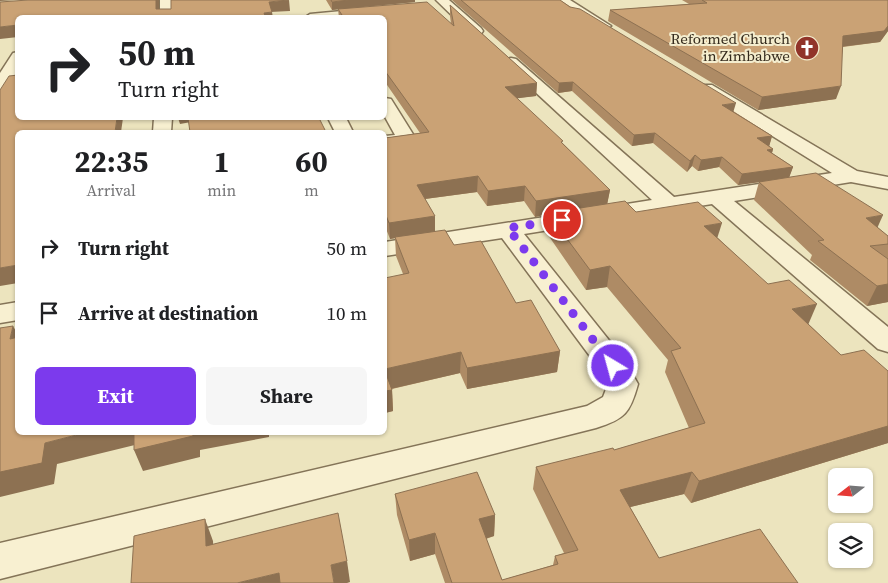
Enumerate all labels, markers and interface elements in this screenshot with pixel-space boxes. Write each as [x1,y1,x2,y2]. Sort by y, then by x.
place label: Reformed Church in Zimbabwe [671,28,790,66]
text: 50 m [118,29,195,77]
icon: right [35,35,100,100]
church icon: Reformed Church in Zimbabwe [794,35,820,61]
text: Turn right [118,74,219,104]
text: 22:35 [74,141,148,182]
text: 1 [214,141,230,182]
text: 60 [295,141,328,182]
text: Arrival [86,179,136,201]
text: min [207,179,236,201]
text: m [304,179,319,201]
pin [541,199,583,241]
icon: arrive [548,206,576,234]
icon: right [35,234,63,262]
text: Turn right [78,235,169,261]
text: 50 m [326,235,367,261]
icon: arrive [35,299,63,327]
text: Arrive at destination [78,300,258,326]
text: 10 m [326,300,367,326]
position arrow [586,339,638,391]
button: Exit [35,367,196,425]
button: Share [206,367,367,425]
north arrow [828,468,872,512]
map controls [828,468,873,568]
button: layers [828,523,873,568]

